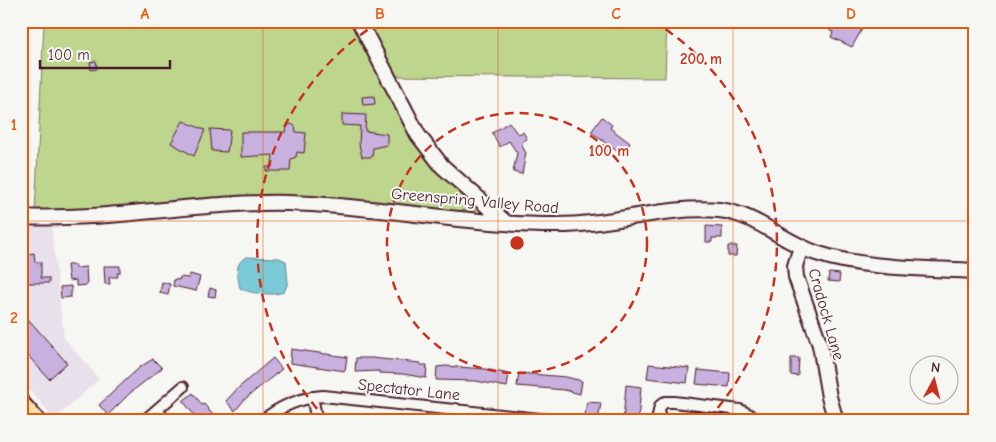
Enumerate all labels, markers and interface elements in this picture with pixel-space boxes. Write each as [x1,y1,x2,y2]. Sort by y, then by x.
text: A [141,5,150,23]
text: B [375,5,385,23]
text: C [611,5,621,23]
text: D [846,5,856,23]
scale bar [40,38,170,70]
text: 100 m [48,46,90,64]
text: 200 m [680,50,722,68]
text: 1 [11,116,17,134]
text: 100 m [589,142,629,160]
street label: Greenspring Valley Road [390,185,559,217]
centre of rings [508,234,526,252]
street label: Cradock Lane [804,266,848,362]
text: 2 [10,309,18,327]
north arrow [908,354,958,404]
text: N [930,359,941,377]
street label: Spectator Lane [357,376,461,404]

